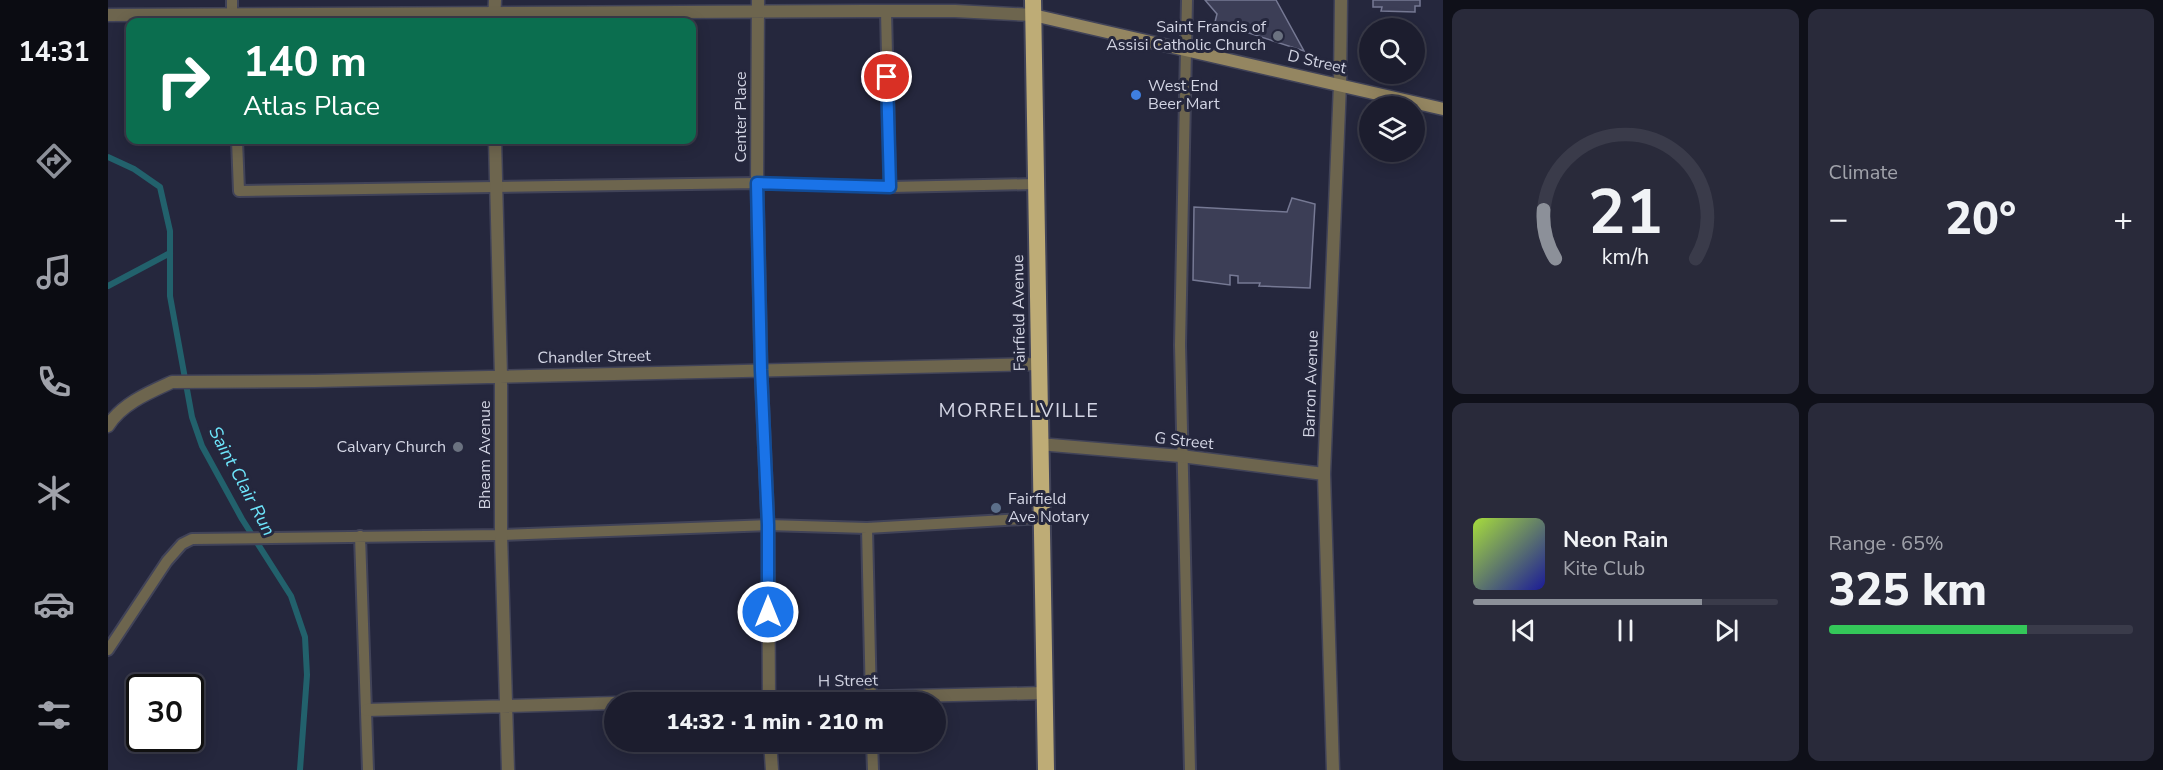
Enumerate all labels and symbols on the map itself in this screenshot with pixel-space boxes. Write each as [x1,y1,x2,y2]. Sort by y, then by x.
place label: Saint Francis of Assisi Catholic Church [1106,16,1267,56]
marker: Saint Francis of Assisi Catholic Church [1271,29,1285,43]
street label: D Street [1285,45,1349,80]
pin [861,51,912,102]
street label: Center Place [730,72,752,162]
place label: West End Beer Mart [1148,75,1220,115]
marker: West End Beer Mart [1129,88,1143,102]
street label: Fairfield Avenue [1007,254,1031,372]
street label: Barron Avenue [1298,330,1324,438]
street label: Chandler Street [537,345,651,369]
district label: MORRELLVILLE [939,397,1099,424]
street label: Bheam Avenue [474,400,496,510]
water label: Saint Clair Run [203,422,281,540]
street label: G Street [1153,427,1215,455]
place label: Calvary Church [336,436,446,458]
marker: Calvary Church [451,440,465,454]
place label: Fairfield Ave Notary [1008,488,1090,528]
marker: Fairfield Ave Notary [989,501,1003,515]
position arrow [736,580,800,644]
street label: H Street [818,669,879,693]
speed limit sign: 30 [126,674,204,752]

